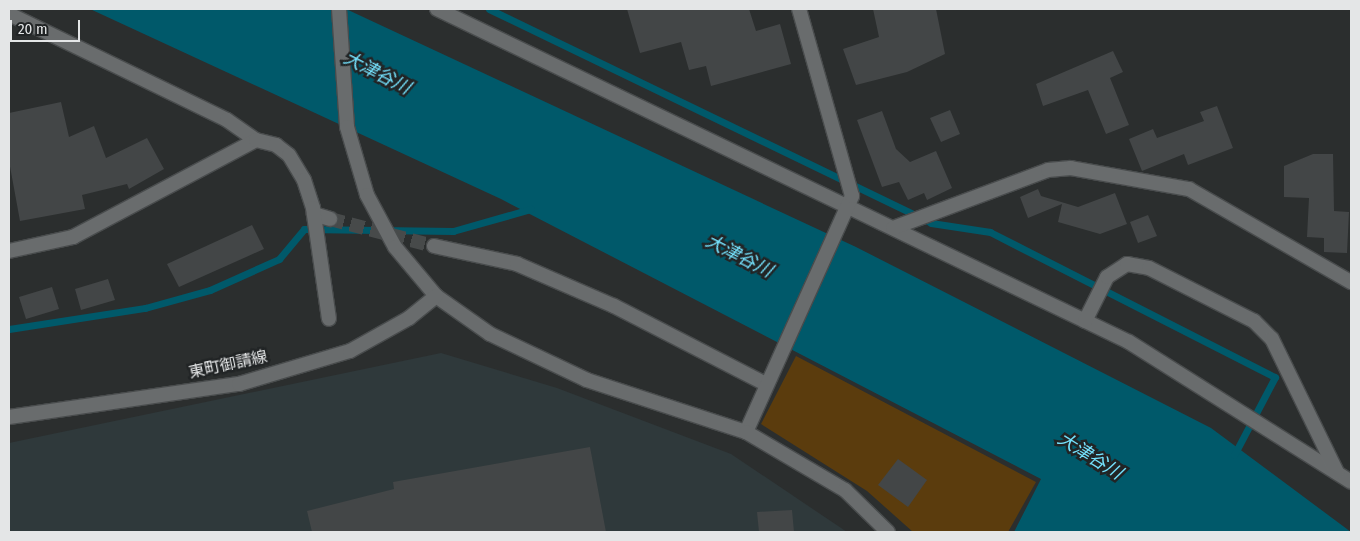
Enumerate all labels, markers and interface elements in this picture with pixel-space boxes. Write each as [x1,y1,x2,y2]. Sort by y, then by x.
scale bar [12,10,82,42]
text: 20 m [18,20,48,38]
water label: 大津谷川 [340,47,414,99]
water label: 大津谷川 [702,230,776,282]
street label: 東町御請線 [187,347,269,383]
water label: 大津谷川 [1054,428,1126,484]

